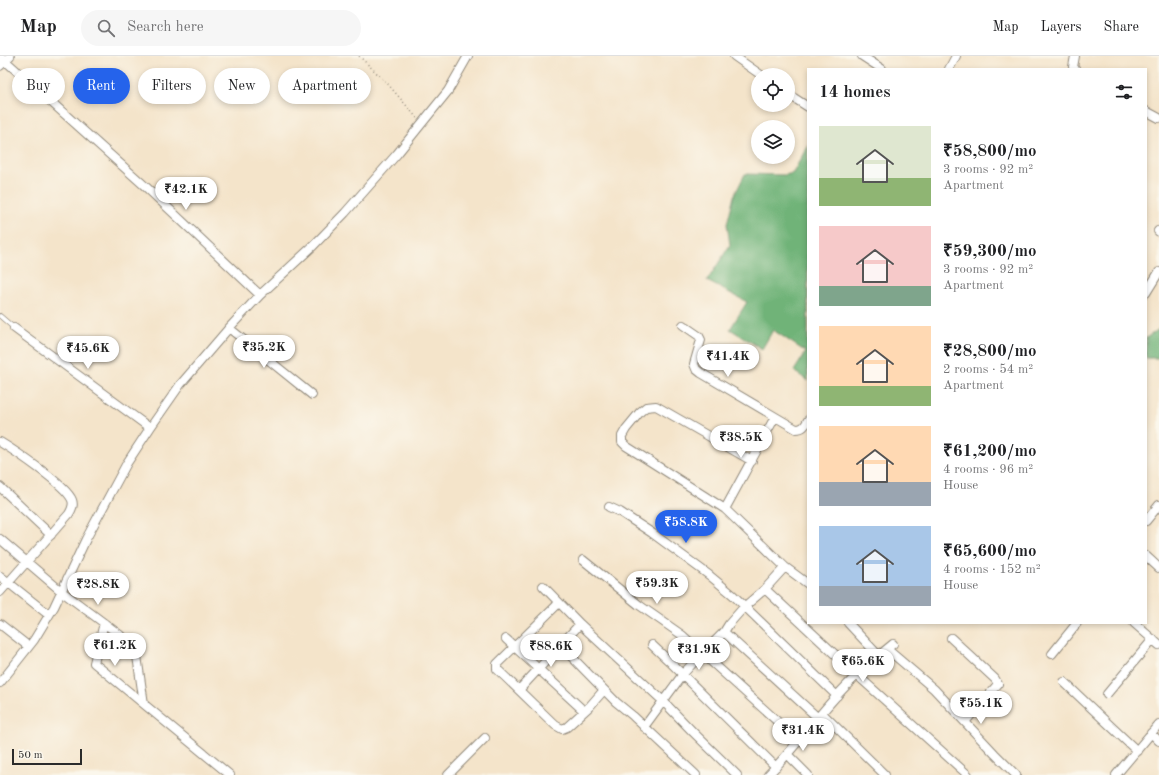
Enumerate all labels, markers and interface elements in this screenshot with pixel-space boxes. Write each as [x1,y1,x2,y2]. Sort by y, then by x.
search box [81,10,361,46]
icon: search [95,17,117,39]
text: Map [20,18,57,37]
text: Search here [127,20,204,35]
text: Map [993,20,1019,34]
text: Layers [1041,20,1082,34]
text: Share [1104,20,1139,34]
chip: Buy [12,68,65,104]
chip: Rent [73,68,130,104]
chip: Filters [138,68,206,104]
chip: New [214,68,270,104]
chip: Apartment [278,68,371,104]
map controls [751,68,795,164]
button: locate [751,68,795,112]
icon: filters [1113,81,1135,103]
text: 14 homes [819,84,891,101]
button: layers [751,120,795,164]
icon: home [851,142,899,190]
text: ₹58,800/mo [943,143,1037,160]
text: 3 rooms · 92 m² [943,163,1033,176]
pin: ₹42.1K [153,177,219,211]
text: Apartment [943,179,1004,192]
text: ₹42.1K [164,183,208,196]
icon: home [851,242,899,290]
text: ₹59,300/mo [943,243,1037,260]
text: 3 rooms · 92 m² [943,263,1033,276]
text: Apartment [943,279,1004,292]
pin: ₹35.2K [231,335,297,369]
pin: ₹45.6K [55,336,121,370]
text: ₹35.2K [242,341,286,354]
text: ₹45.6K [66,342,110,355]
icon: home [851,342,899,390]
text: ₹28,800/mo [943,343,1037,360]
pin: ₹41.4K [695,344,761,378]
text: ₹41.4K [706,350,750,363]
text: 2 rooms · 54 m² [943,363,1033,376]
text: Apartment [943,379,1004,392]
pin: ₹38.5K [708,425,774,459]
text: ₹38.5K [719,431,763,444]
icon: home [851,442,899,490]
text: ₹61,200/mo [943,443,1037,460]
text: 4 rooms · 96 m² [943,463,1033,476]
text: House [943,479,978,492]
pin: ₹58.8K [653,510,719,544]
text: ₹58.8K [664,516,708,529]
icon: home [851,542,899,590]
text: ₹65,600/mo [943,543,1037,560]
text: 4 rooms · 152 m² [943,563,1041,576]
pin: ₹59.3K [624,571,690,605]
pin: ₹28.8K [65,572,131,606]
text: ₹59.3K [635,577,679,590]
text: ₹28.8K [76,578,120,591]
text: House [943,579,978,592]
pin: ₹61.2K [82,633,148,667]
pin: ₹88.6K [518,634,584,668]
pin: ₹31.9K [666,637,732,671]
text: ₹61.2K [93,639,137,652]
text: ₹88.6K [529,640,573,653]
text: ₹31.9K [677,643,721,656]
pin: ₹65.6K [830,649,896,683]
text: ₹65.6K [841,655,885,668]
pin: ₹55.1K [948,691,1014,725]
text: ₹55.1K [959,697,1003,710]
pin: ₹31.4K [770,718,836,752]
text: ₹31.4K [781,724,825,737]
scale bar [12,747,82,766]
text: 50 m [18,750,43,761]

